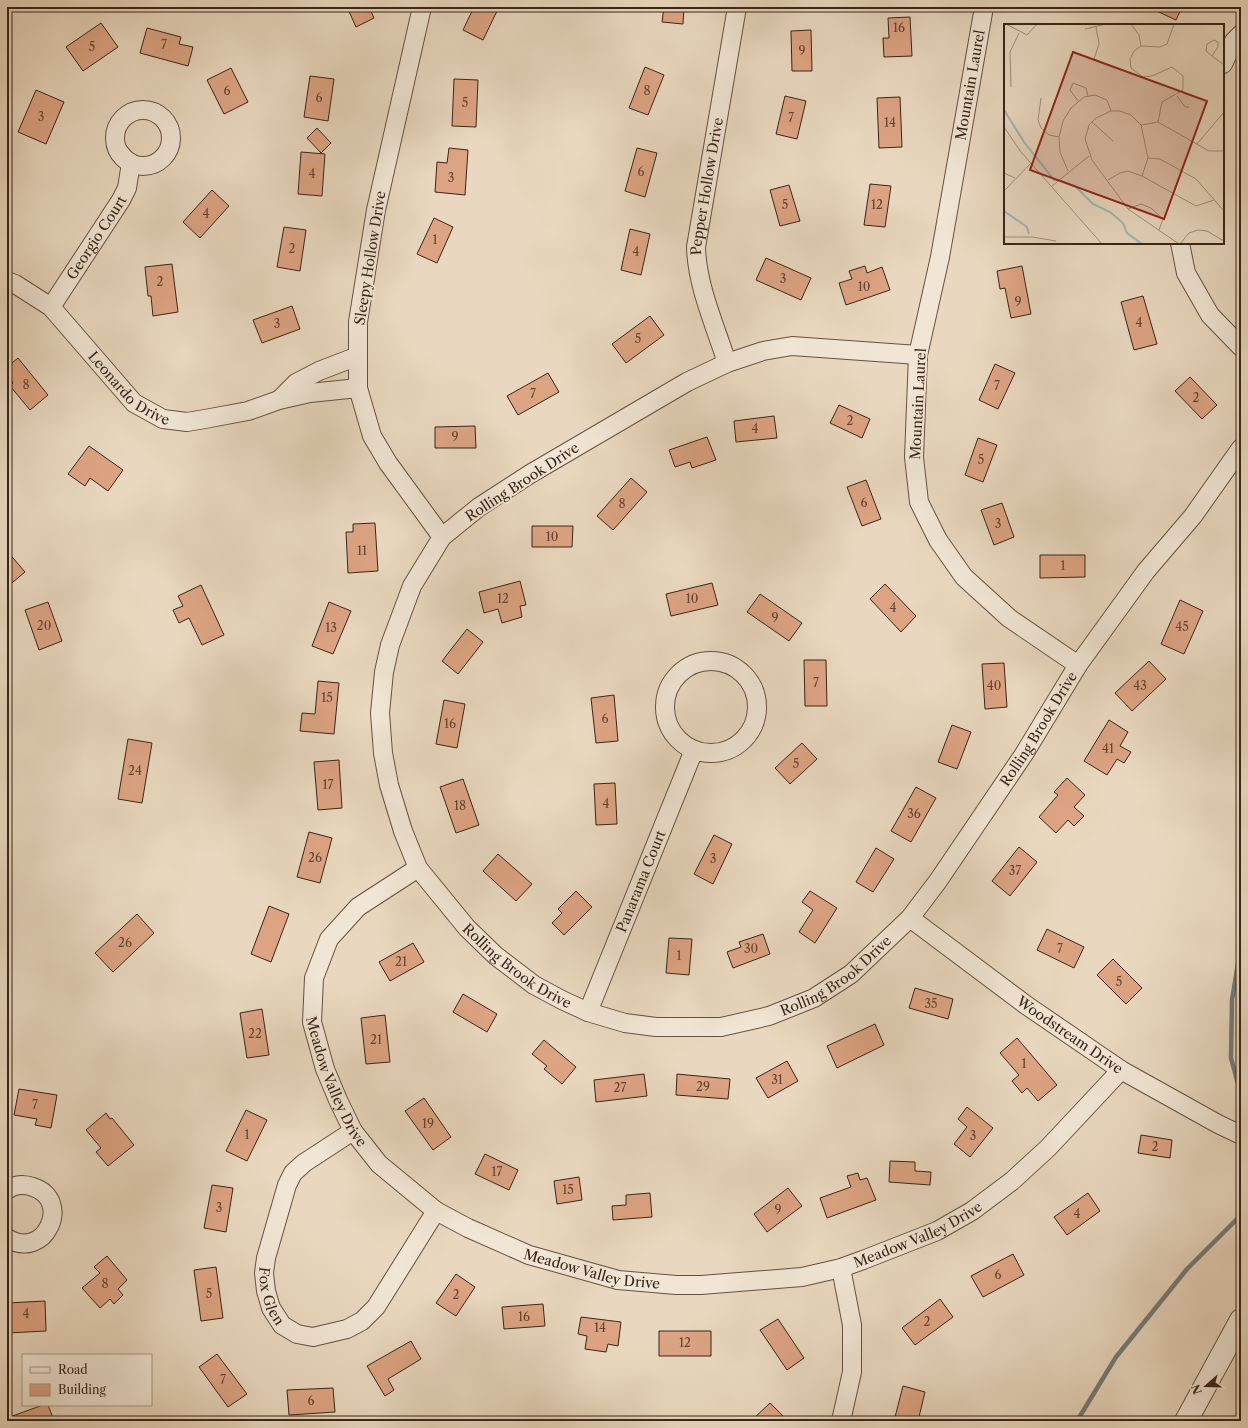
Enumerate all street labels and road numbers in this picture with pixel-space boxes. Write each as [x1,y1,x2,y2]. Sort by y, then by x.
street label: Mountain Laurel [951,28,989,142]
street label: Pepper Hollow Drive [687,116,727,256]
street label: Sleepy Hollow Drive [351,189,390,326]
street label: Georgio Court [63,193,131,283]
street label: Leonardo Drive [84,348,170,429]
street label: Mountain Laurel [906,348,930,460]
street label: Rolling Brook Drive [462,439,582,525]
street label: Rolling Brook Drive [996,668,1081,790]
street label: Panarama Court [612,827,670,935]
street label: Rolling Brook Drive [459,920,574,1012]
street label: Rolling Brook Drive [777,932,895,1020]
street label: Woodstream Drive [1012,992,1127,1078]
street label: Meadow Valley Drive [302,1014,371,1150]
street label: Meadow Valley Drive [851,1197,986,1272]
street label: Meadow Valley Drive [522,1245,661,1293]
street label: Fox Glen [255,1266,289,1329]

